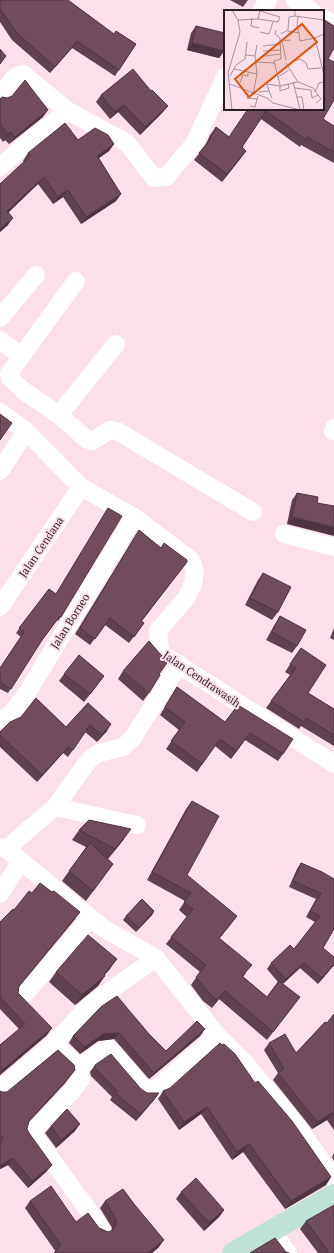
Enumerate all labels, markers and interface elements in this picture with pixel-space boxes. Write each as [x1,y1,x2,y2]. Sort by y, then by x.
inset map [224,10,324,110]
street label: Jalan Cendana [16,514,67,580]
street label: Jalan Borneo [47,591,93,651]
street label: Jalan Cendrawasih [161,648,244,710]

